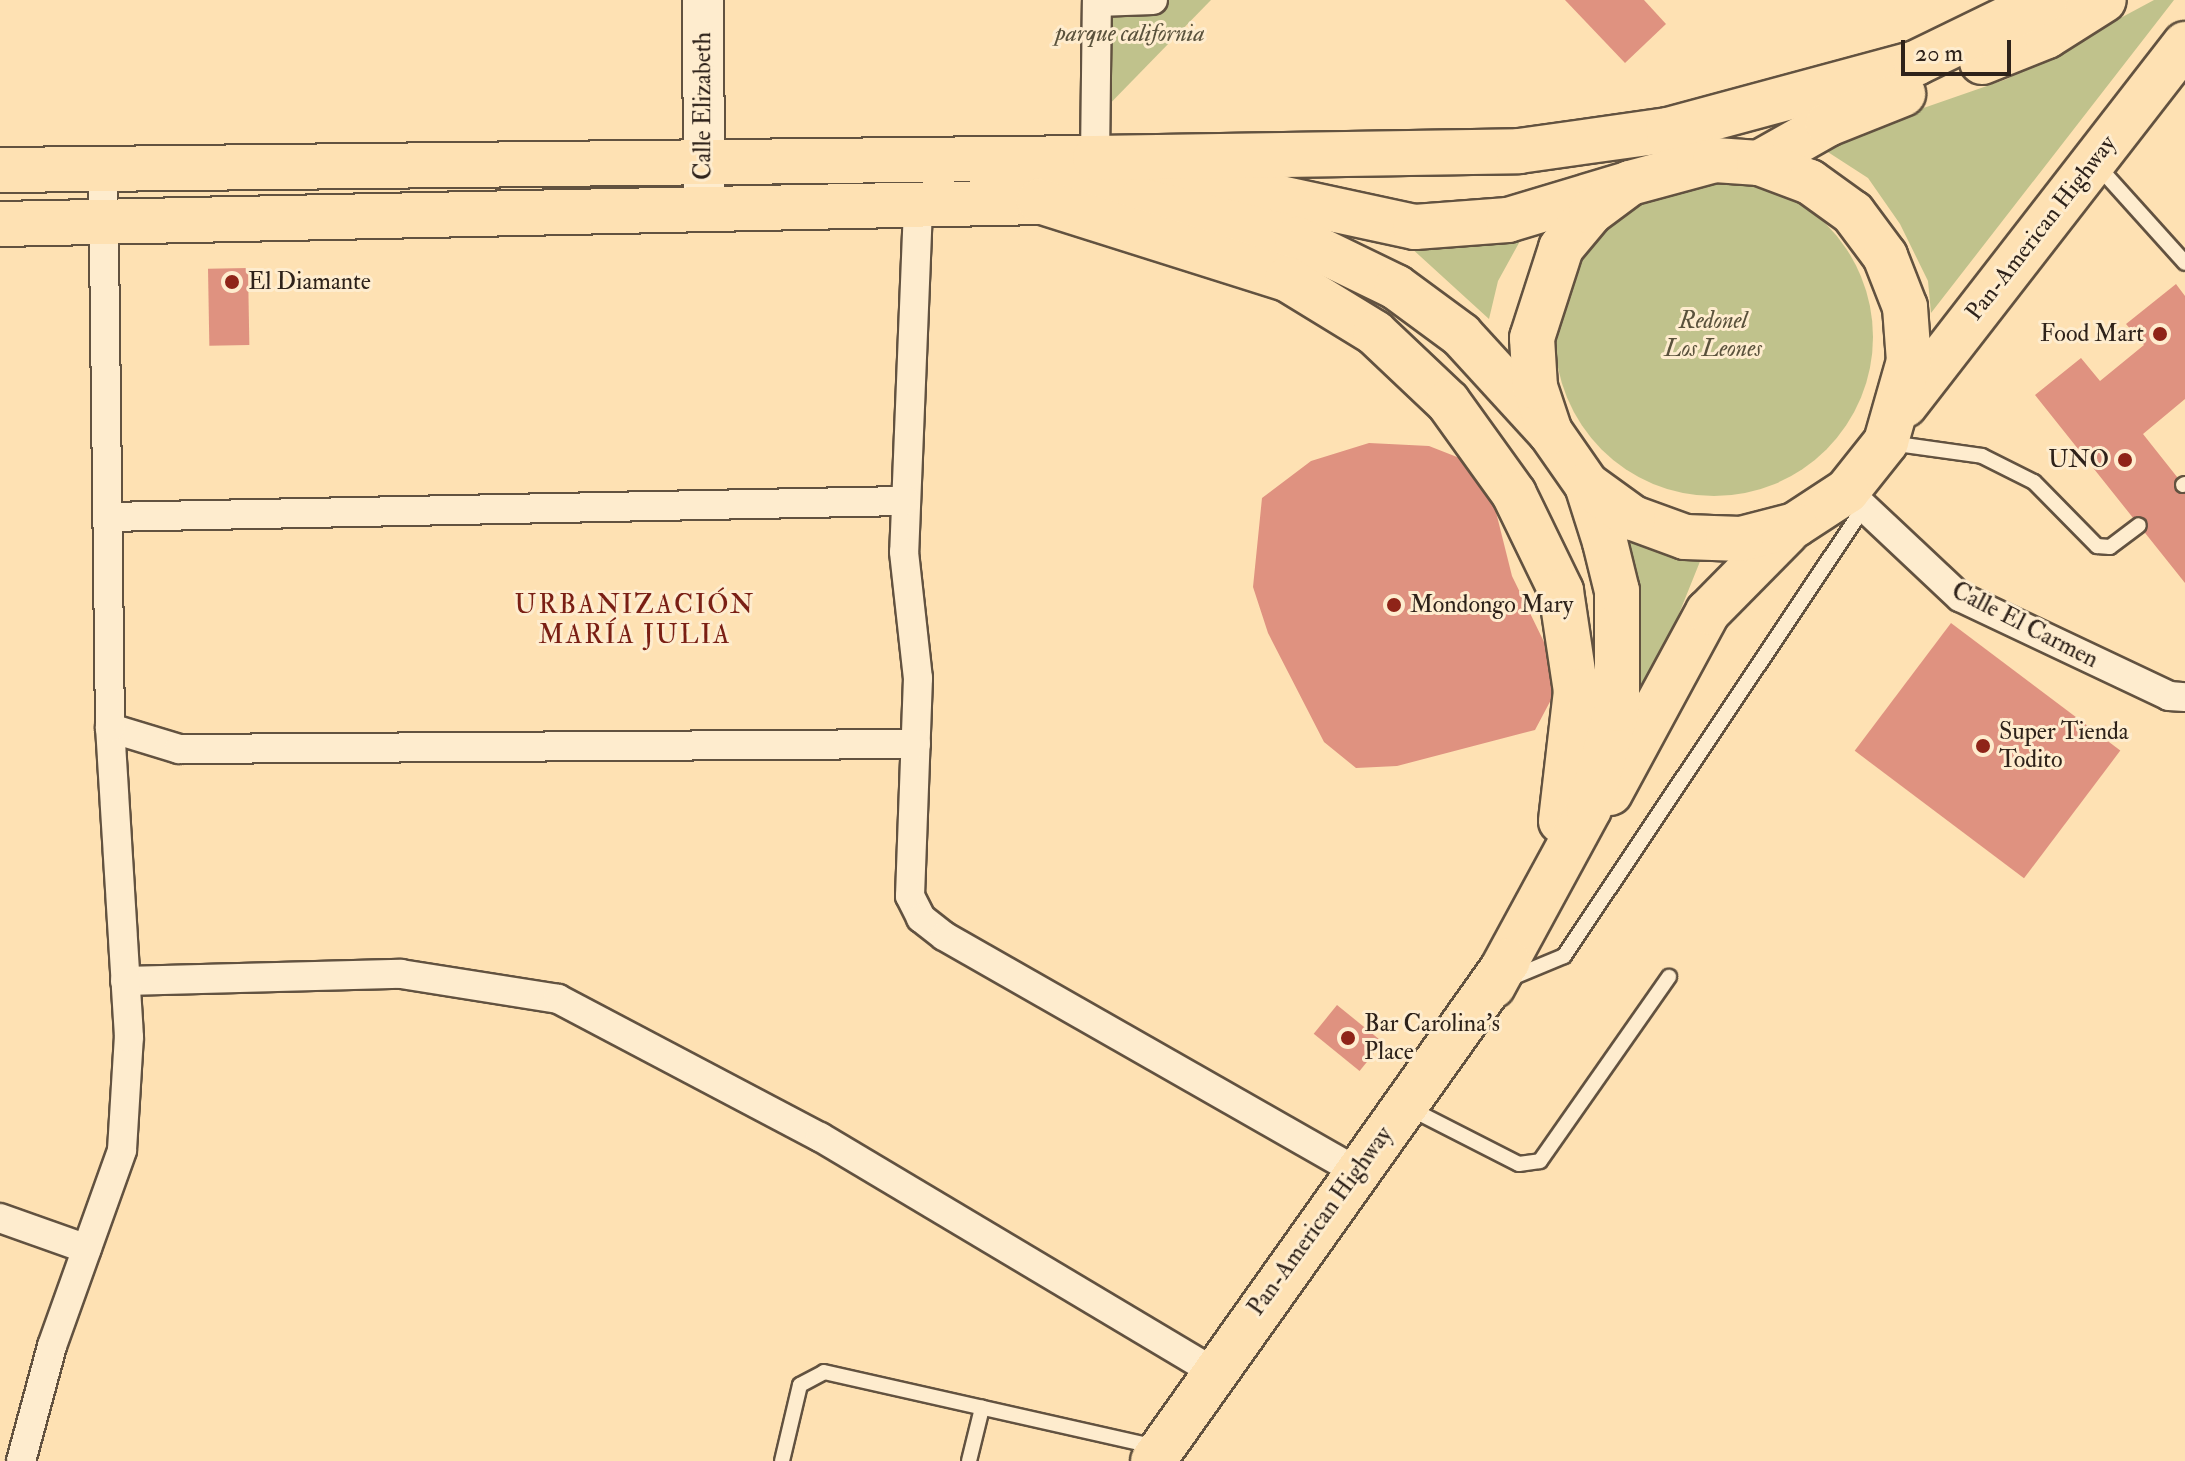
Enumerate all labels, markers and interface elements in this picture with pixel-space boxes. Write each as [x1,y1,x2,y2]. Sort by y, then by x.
park label: parque california [1055,20,1205,48]
scale bar [1905,24,2015,74]
street label: Calle Elizabeth [689,32,717,180]
text: 20 m [1915,38,1963,69]
street label: Pan-American Highway [1960,130,2122,326]
place label: El Diamante [248,268,371,296]
marker: El Diamante [223,273,241,291]
park label: Redonel Los Leones [1664,307,1762,363]
place label: Food Mart [2040,320,2144,348]
marker: Food Mart [2151,325,2169,343]
place label: UNO [2048,446,2109,474]
marker: UNO [2116,451,2134,469]
street label: Calle El Carmen [1947,576,2103,674]
district label: URBANIZACIÓN MARÍA JULIA [515,590,755,652]
place label: Mondongo Mary [1410,591,1573,619]
marker: Mondongo Mary [1385,596,1403,614]
place label: Super Tienda Todito [1999,718,2129,774]
marker: Super Tienda Todito [1974,737,1992,755]
place label: Bar Carolina's Place [1364,1010,1500,1066]
marker: Bar Carolina's Place [1339,1029,1357,1047]
street label: Pan-American Highway [1242,1121,1398,1321]

